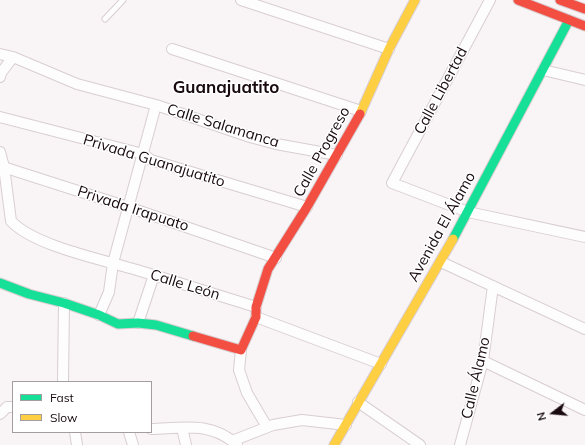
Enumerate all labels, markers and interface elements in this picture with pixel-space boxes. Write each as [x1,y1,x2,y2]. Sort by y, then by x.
street label: Calle Libertad [410,44,472,138]
district label: Guanajuatito [173,78,279,98]
street label: Calle Salamanca [165,100,281,152]
street label: Calle Progreso [290,104,354,200]
street label: Privada Guanajuatito [81,131,227,191]
street label: Avenida El Álamo [404,169,480,285]
street label: Privada Irapuato [75,183,191,235]
street label: Calle León [148,266,222,304]
street label: Calle Álamo [458,335,494,421]
legend [12,381,152,433]
text: Fast [50,390,74,405]
north arrow [533,393,573,433]
text: Slow [50,410,78,425]
text: N [534,410,549,422]

